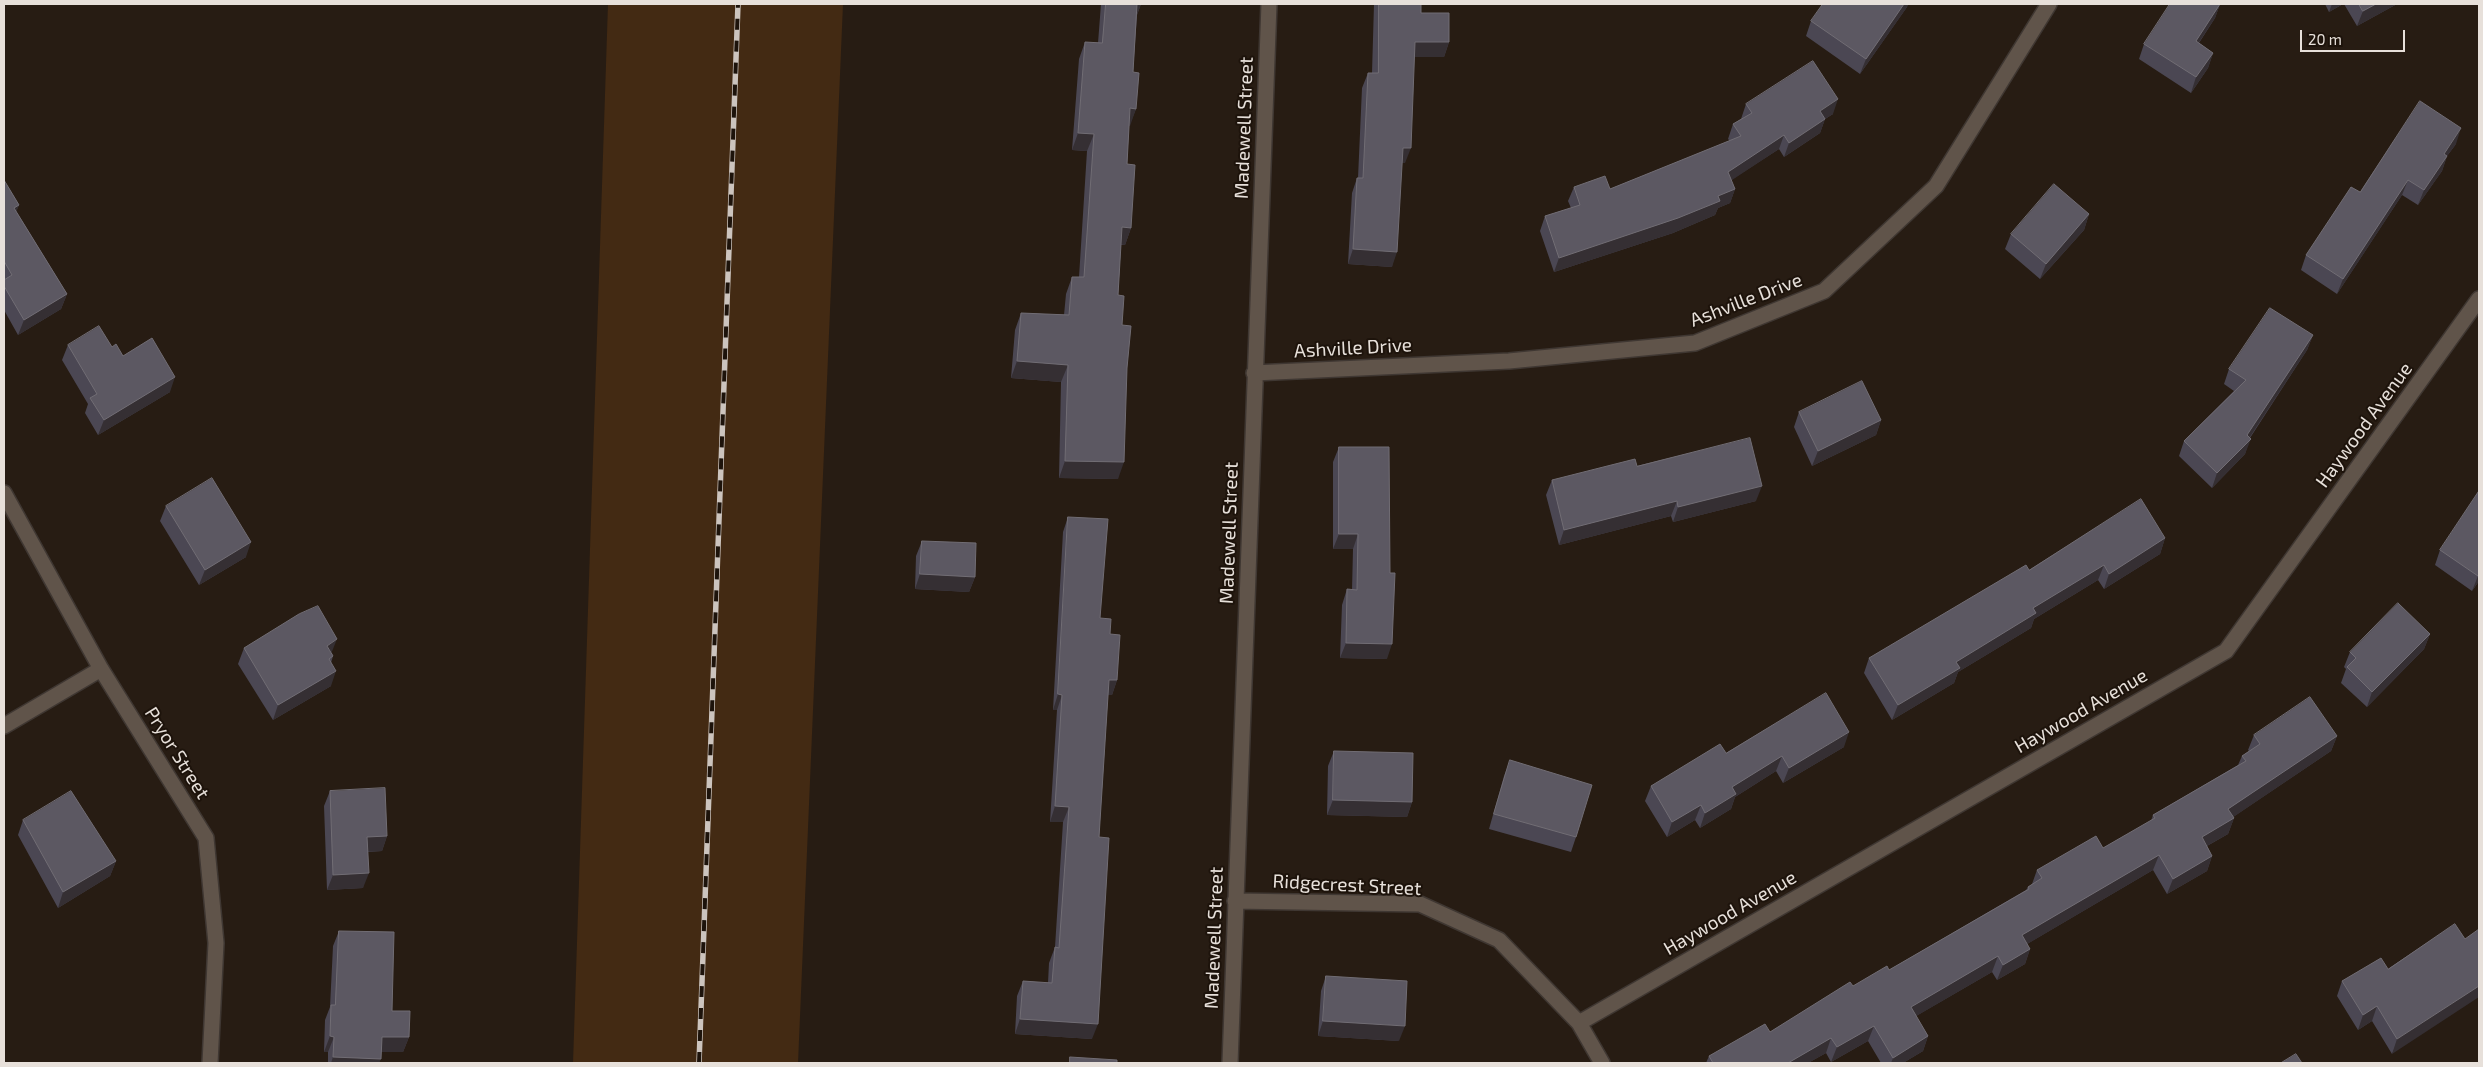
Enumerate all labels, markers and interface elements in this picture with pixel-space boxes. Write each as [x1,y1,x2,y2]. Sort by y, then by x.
scale bar [2303,20,2408,52]
text: 20 m [2308,30,2342,48]
street label: Madewell Street [1230,56,1258,200]
street label: Ashville Drive [1687,268,1805,332]
street label: Ashville Drive [1293,334,1413,362]
street label: Haywood Avenue [2311,358,2417,492]
street label: Madewell Street [1215,461,1243,605]
street label: Haywood Avenue [2011,664,2151,758]
street label: Pryor Street [140,703,214,803]
street label: Madewell Street [1200,866,1228,1010]
street label: Haywood Avenue [1660,866,1800,960]
street label: Ridgecrest Street [1272,870,1422,900]

